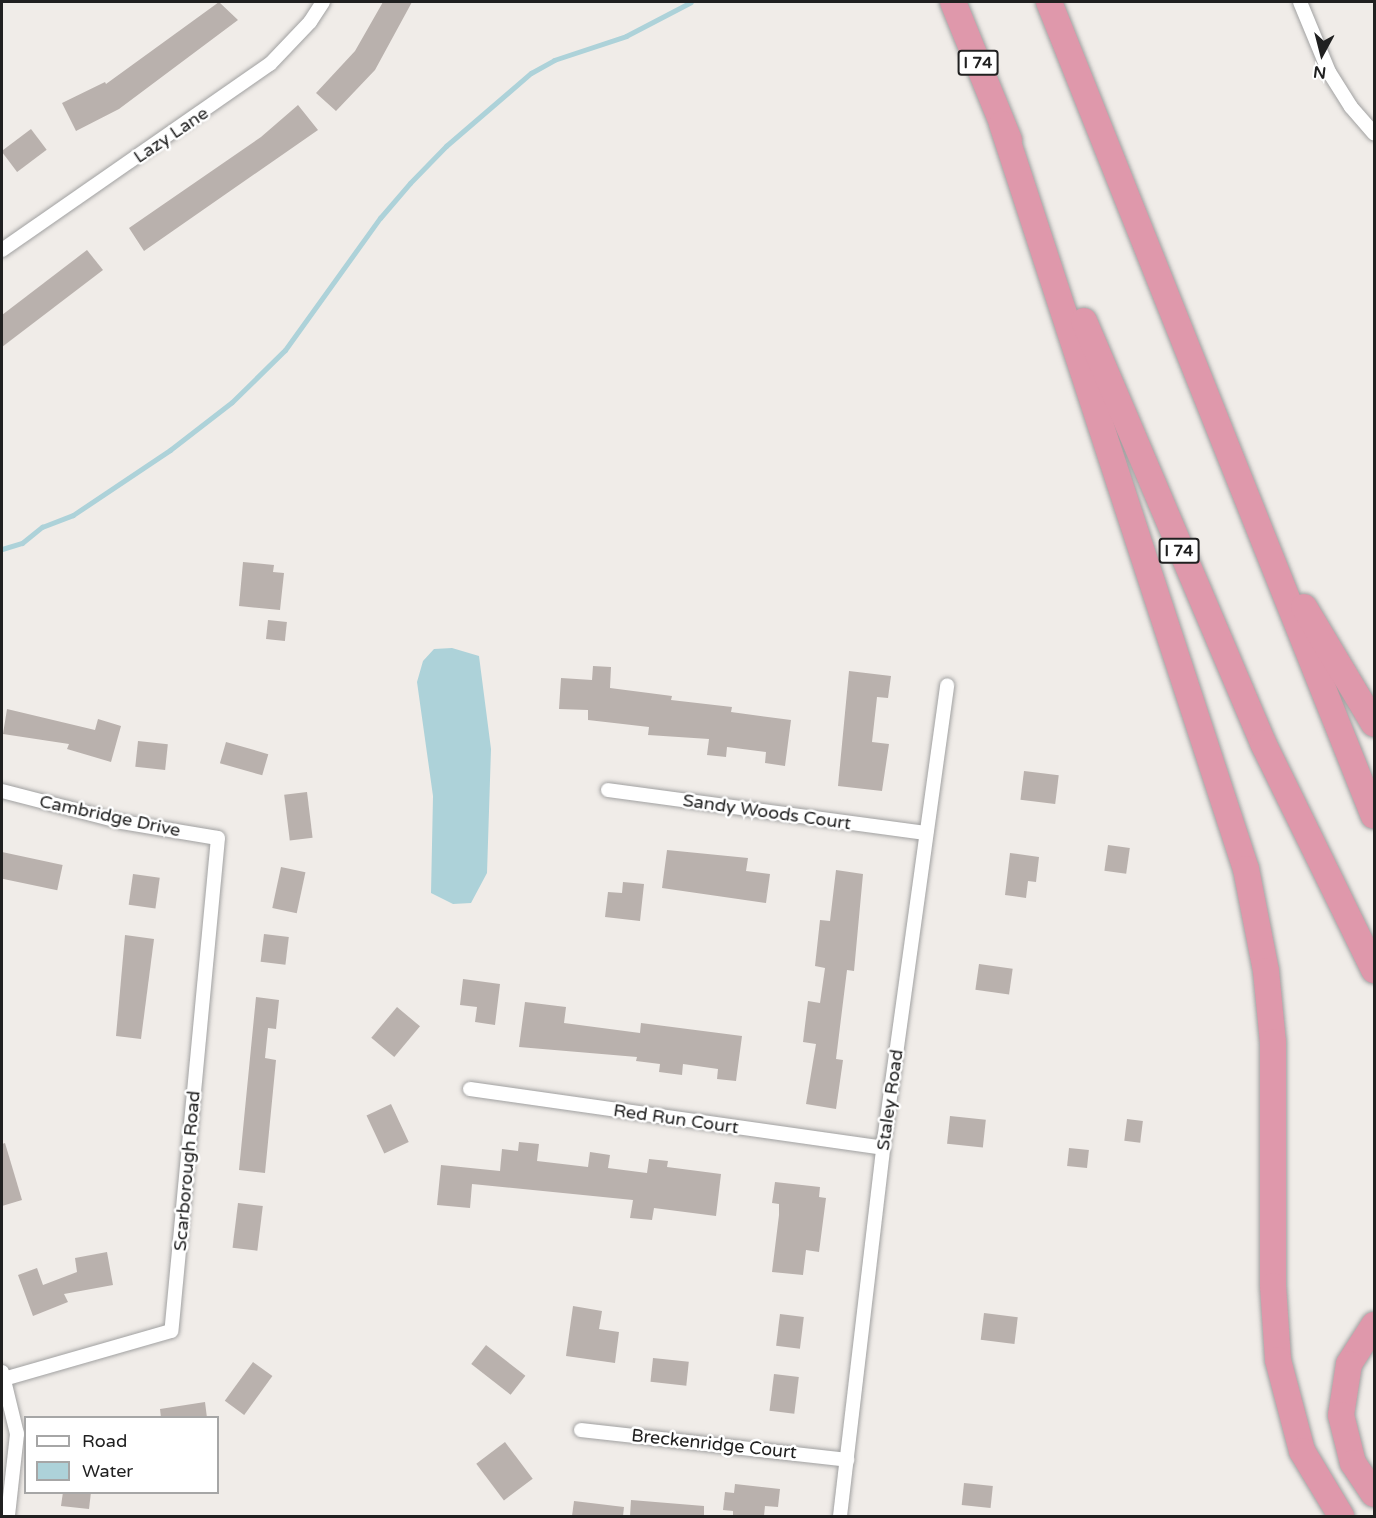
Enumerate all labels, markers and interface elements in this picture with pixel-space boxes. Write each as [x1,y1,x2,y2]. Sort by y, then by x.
north arrow [1292,24,1352,84]
road number: I 74 [957,50,999,76]
text: N [1312,61,1327,83]
street label: Lazy Lane [130,102,212,168]
road number: I 74 [1158,538,1200,564]
street label: Sandy Woods Court [681,789,853,835]
street label: Cambridge Drive [37,790,183,842]
street label: Staley Road [872,1048,908,1152]
street label: Scarborough Road [169,1090,205,1252]
street label: Red Run Court [612,1100,740,1138]
legend [24,1416,219,1494]
street label: Breckenridge Court [630,1425,798,1463]
text: Road [82,1430,127,1452]
text: Water [82,1460,133,1482]

